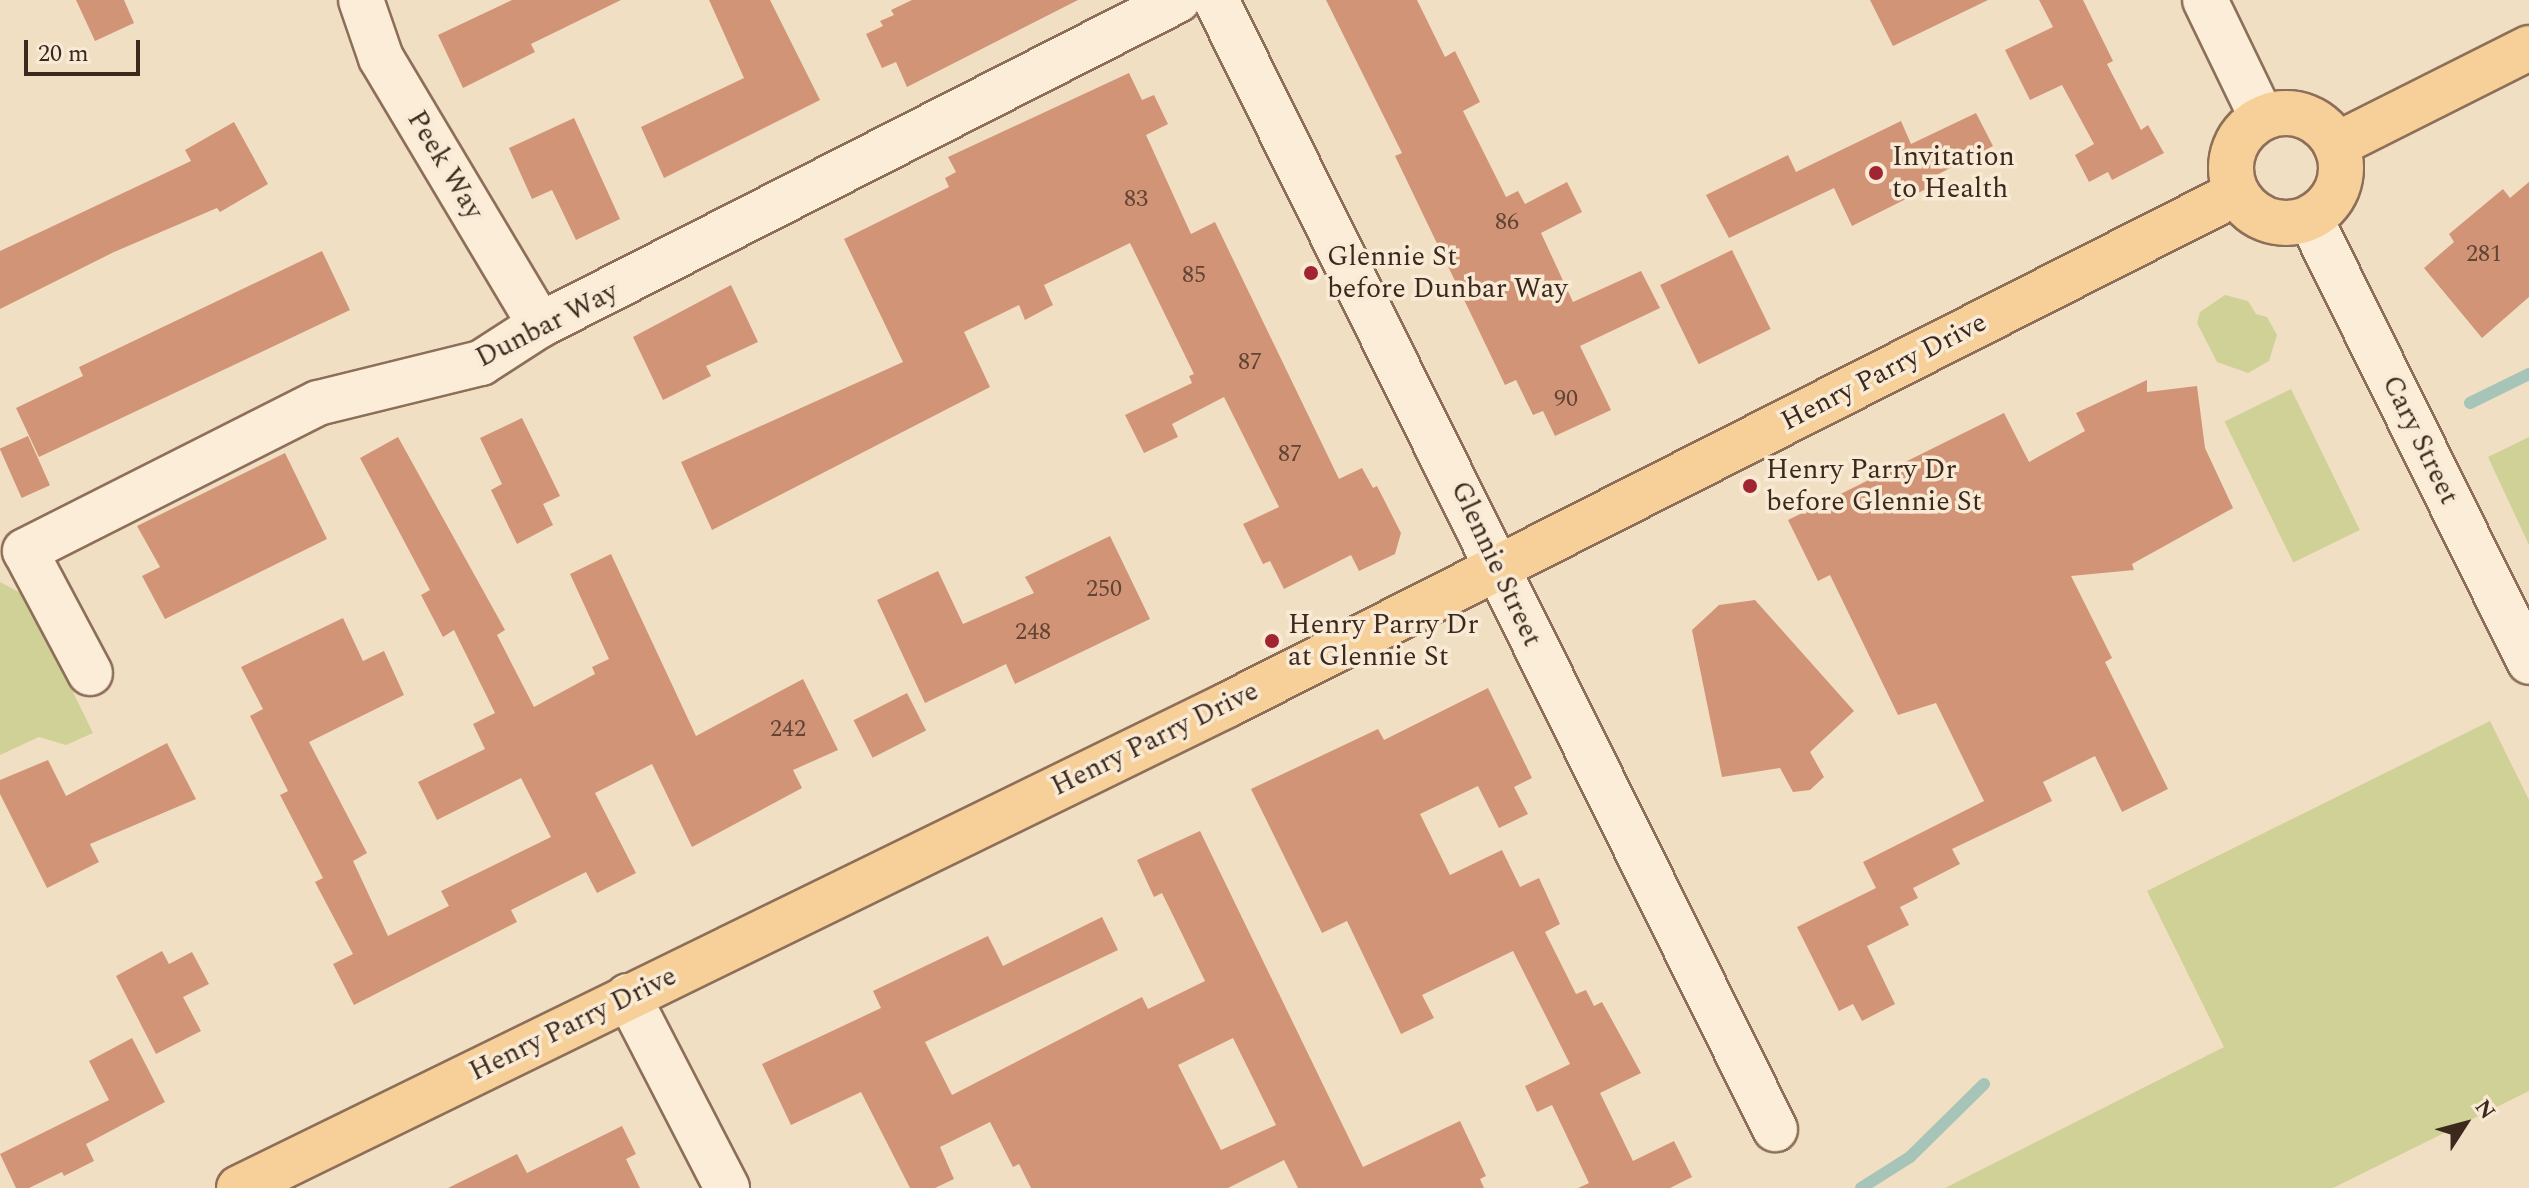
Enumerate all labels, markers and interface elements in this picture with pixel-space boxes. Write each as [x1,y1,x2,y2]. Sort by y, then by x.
scale bar [28,24,144,74]
text: 20 m [38,36,89,72]
street label: Peek Way [399,105,491,225]
place label: Invitation to Health [1892,140,2015,206]
marker: Invitation to Health [1867,164,1885,182]
house number: 83 [1124,186,1148,214]
house number: 86 [1495,209,1519,237]
place label: Glennie St before Dunbar Way [1327,240,1568,306]
house number: 281 [2466,241,2502,269]
house number: 85 [1182,262,1206,290]
marker: Glennie St before Dunbar Way [1302,264,1320,282]
street label: Dunbar Way [470,275,624,375]
street label: Henry Parry Drive [1776,306,1992,438]
house number: 87 [1238,349,1262,377]
street label: Cary Street [2374,370,2466,510]
house number: 90 [1554,386,1578,414]
house number: 87 [1278,441,1302,469]
place label: Henry Parry Dr before Glennie St [1766,453,1982,519]
street label: Glennie Street [1443,476,1549,652]
marker: Henry Parry Dr before Glennie St [1741,477,1759,495]
house number: 250 [1086,576,1122,604]
place label: Henry Parry Dr at Glennie St [1288,608,1479,674]
house number: 248 [1015,619,1051,647]
marker: Henry Parry Dr at Glennie St [1263,632,1281,650]
street label: Henry Parry Drive [1046,674,1264,804]
house number: 242 [770,716,806,744]
street label: Henry Parry Drive [464,959,682,1089]
north arrow [2425,1084,2505,1164]
text: N [2466,1093,2503,1127]

